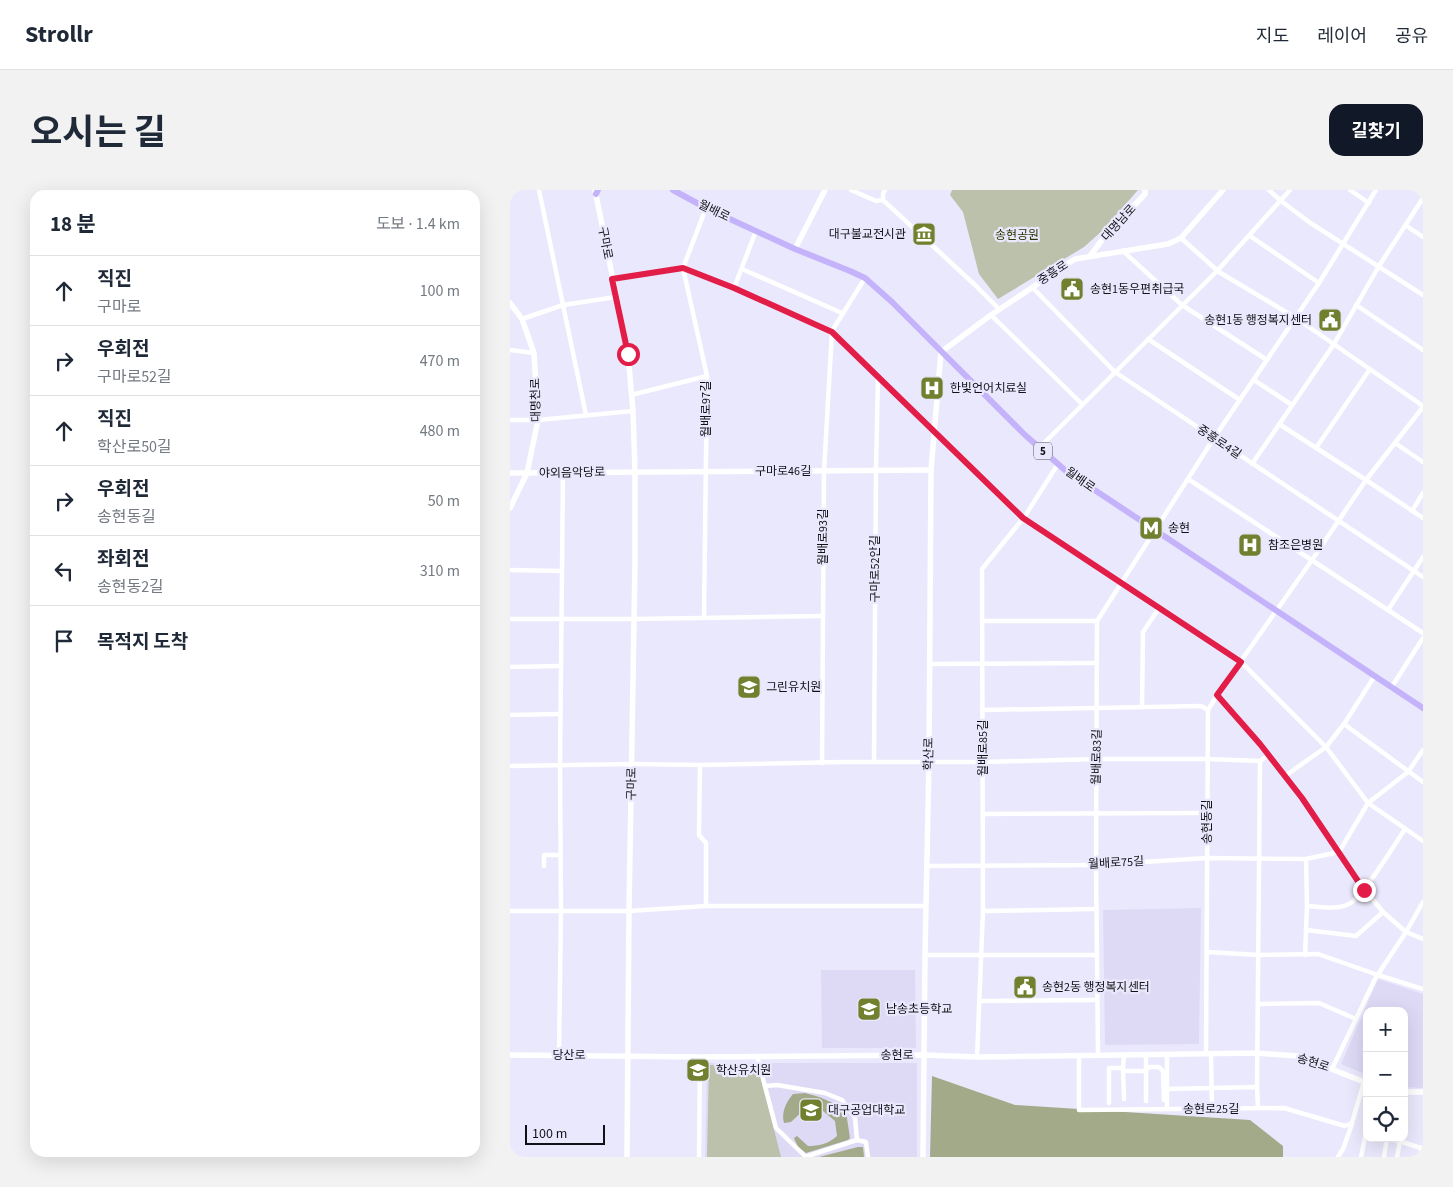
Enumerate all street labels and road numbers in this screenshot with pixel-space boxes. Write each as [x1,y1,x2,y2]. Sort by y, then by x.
street label: 월배로 [695,196,733,226]
street label: 대명남로 [1098,201,1140,245]
street label: 구마로 [593,225,617,261]
street label: 중흥로 [1034,257,1072,289]
street label: 대명천로 [527,378,545,422]
street label: 월배로97길 [698,381,715,437]
street label: 중흥로4길 [1193,421,1245,463]
road number: 5 [1034,442,1052,460]
street label: 구마로46길 [755,463,811,480]
street label: 야외음악당로 [539,464,605,482]
street label: 월배로 [1062,464,1098,496]
street label: 월배로93길 [815,509,832,565]
street label: 구마로52안길 [867,535,884,603]
street label: 월배로85길 [975,720,992,776]
street label: 월배로83길 [1088,729,1106,785]
street label: 학산로 [920,737,938,771]
street label: 구마로 [623,767,641,801]
street label: 송현동길 [1199,800,1216,844]
street label: 월배로75길 [1088,853,1144,873]
street label: 당산로 [552,1047,586,1064]
street label: 송현로 [880,1047,914,1064]
street label: 송현로 [1295,1050,1331,1076]
street label: 송현로25길 [1183,1101,1239,1118]

